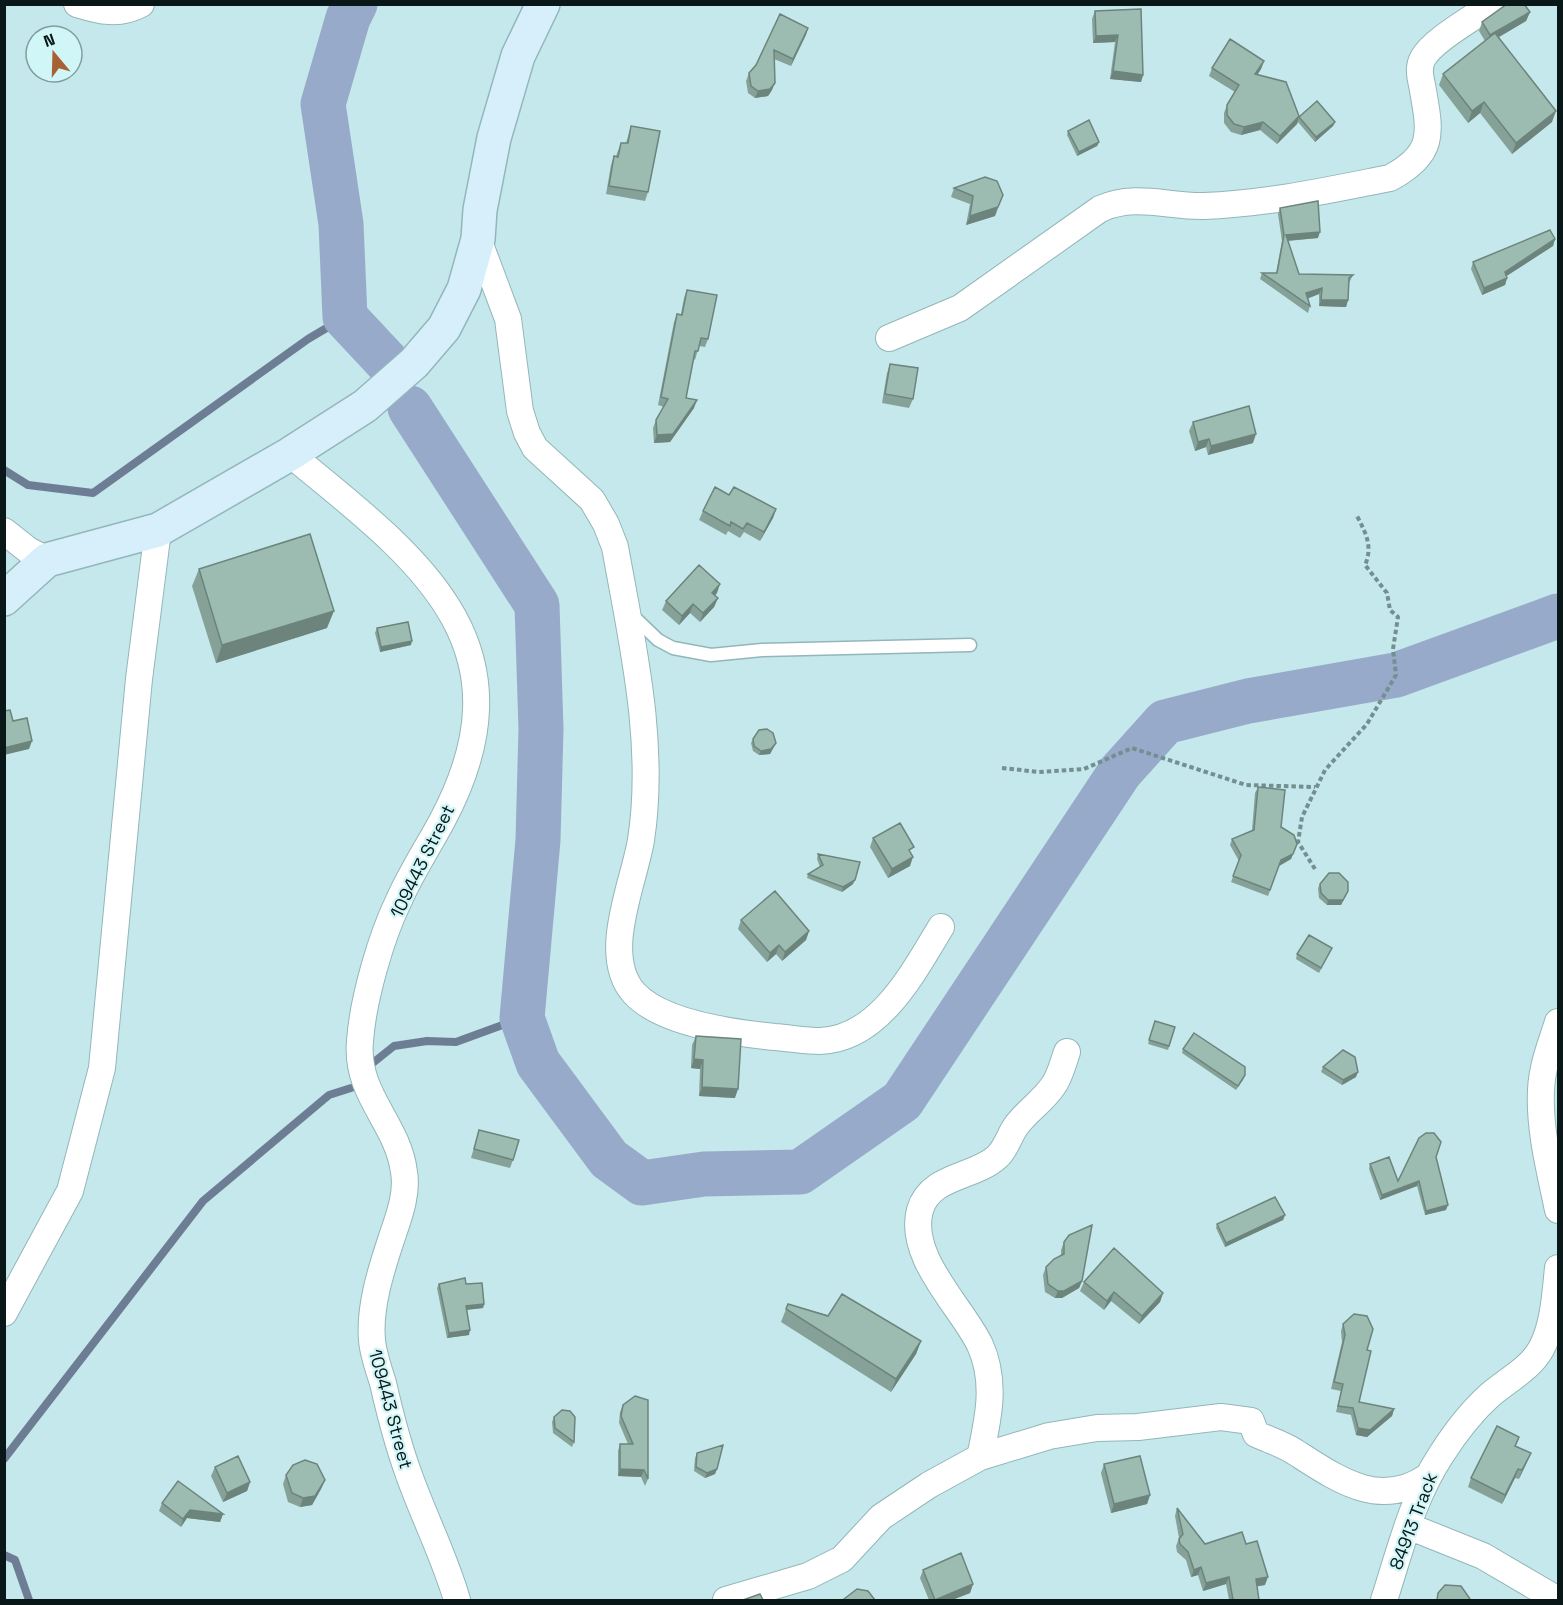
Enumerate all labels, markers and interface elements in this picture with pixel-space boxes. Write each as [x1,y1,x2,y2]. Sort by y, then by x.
north arrow [24,24,84,84]
text: N [41,29,58,52]
street label: 109443 Street [385,801,459,921]
street label: 109443 Street [364,1347,418,1471]
street label: 84913 Track [1384,1469,1442,1573]

